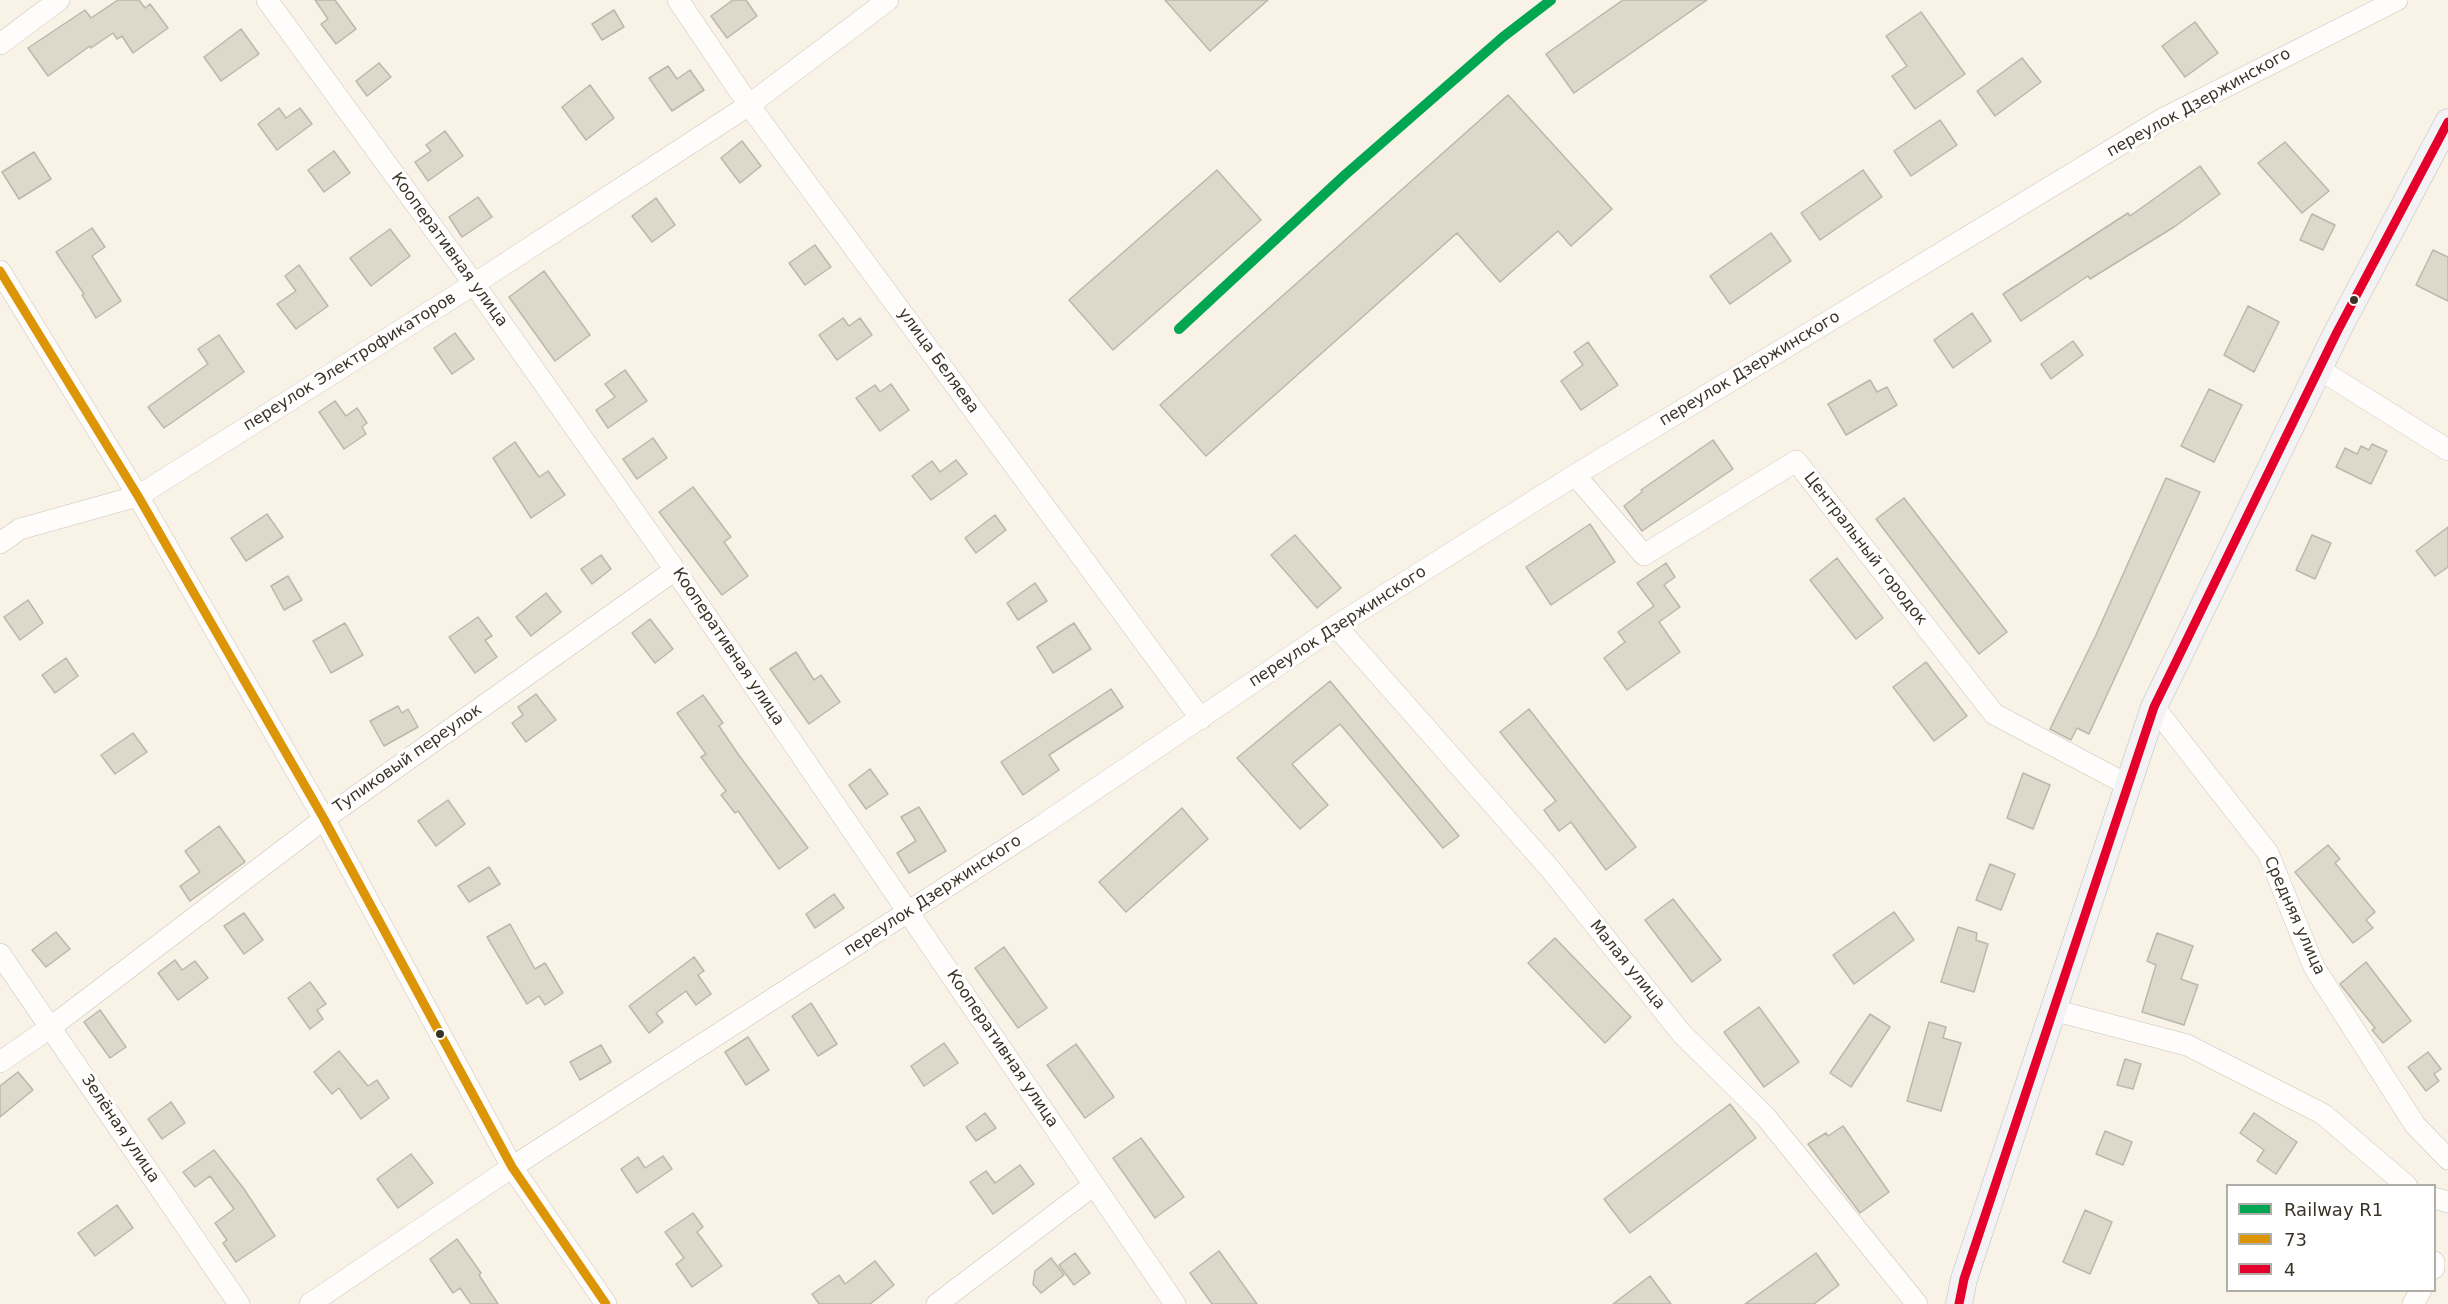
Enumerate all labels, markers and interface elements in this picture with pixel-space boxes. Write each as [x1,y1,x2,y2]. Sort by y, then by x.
street label: переулок Дзержинского [2104,44,2294,162]
street label: Кооперативная улица [387,169,511,331]
street label: переулок Электрофикаторов [240,288,460,436]
unlabelled marker [2348,294,2360,306]
street label: улица Беляева [893,305,983,417]
street label: переулок Дзержинского [1656,307,1844,431]
street label: Центральный городок [1799,469,1931,629]
street label: переулок Дзержинского [1246,563,1430,691]
street label: Кооперативная улица [668,564,788,730]
street label: Тупиковый переулок [330,701,486,817]
street label: переулок Дзержинского [841,832,1025,960]
street label: Средняя улица [2259,854,2329,978]
street label: Малая улица [1585,917,1669,1013]
street label: Кооперативная улица [942,966,1062,1132]
unlabelled marker [434,1028,446,1040]
street label: Зелёная улица [77,1071,163,1187]
legend [2226,1184,2436,1292]
text: Railway R1 [2284,1199,2383,1220]
text: 73 [2284,1229,2307,1250]
text: 4 [2284,1259,2295,1280]

